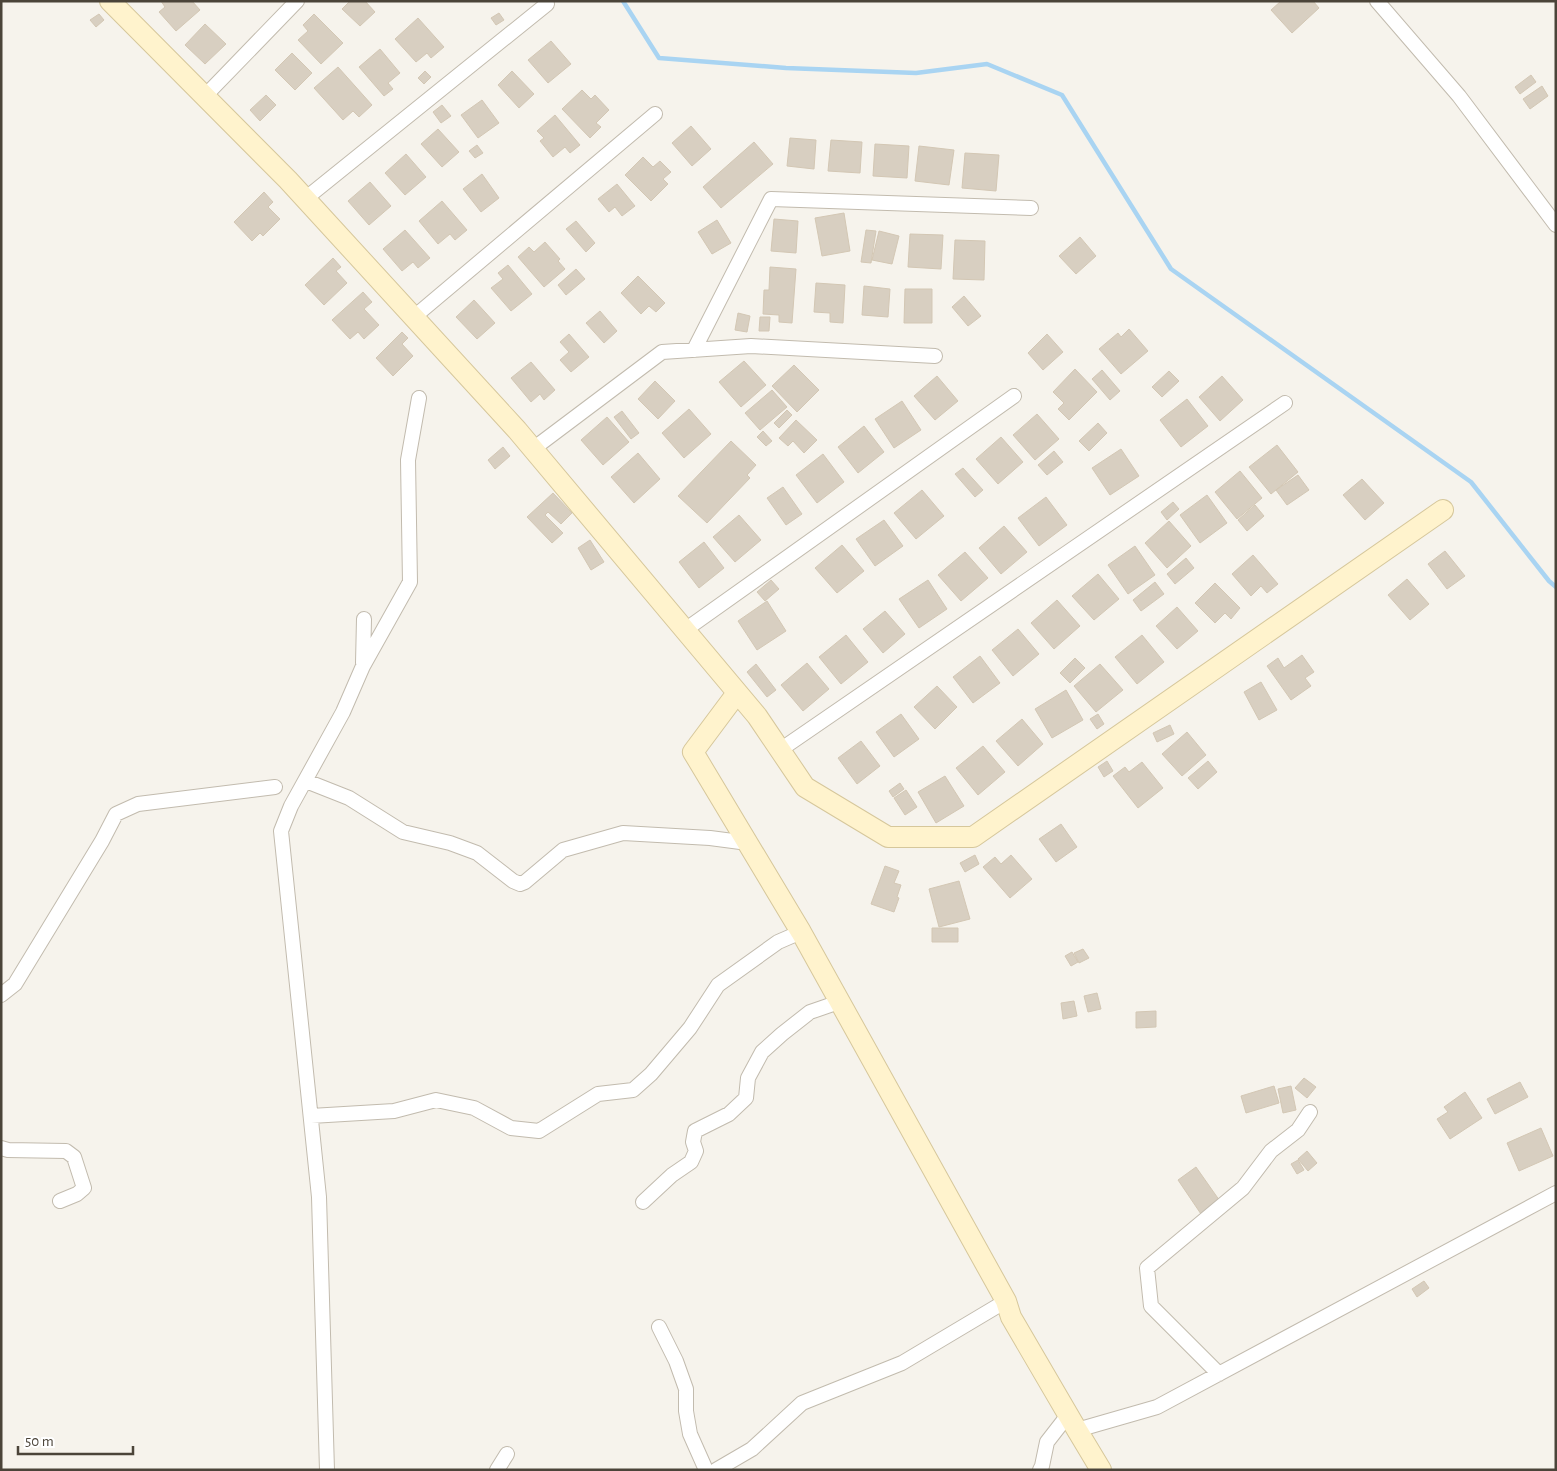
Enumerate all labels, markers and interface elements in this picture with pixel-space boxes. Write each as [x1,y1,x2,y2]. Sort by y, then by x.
scale bar [18,1424,132,1456]
text: 50 m [25,1434,54,1449]

